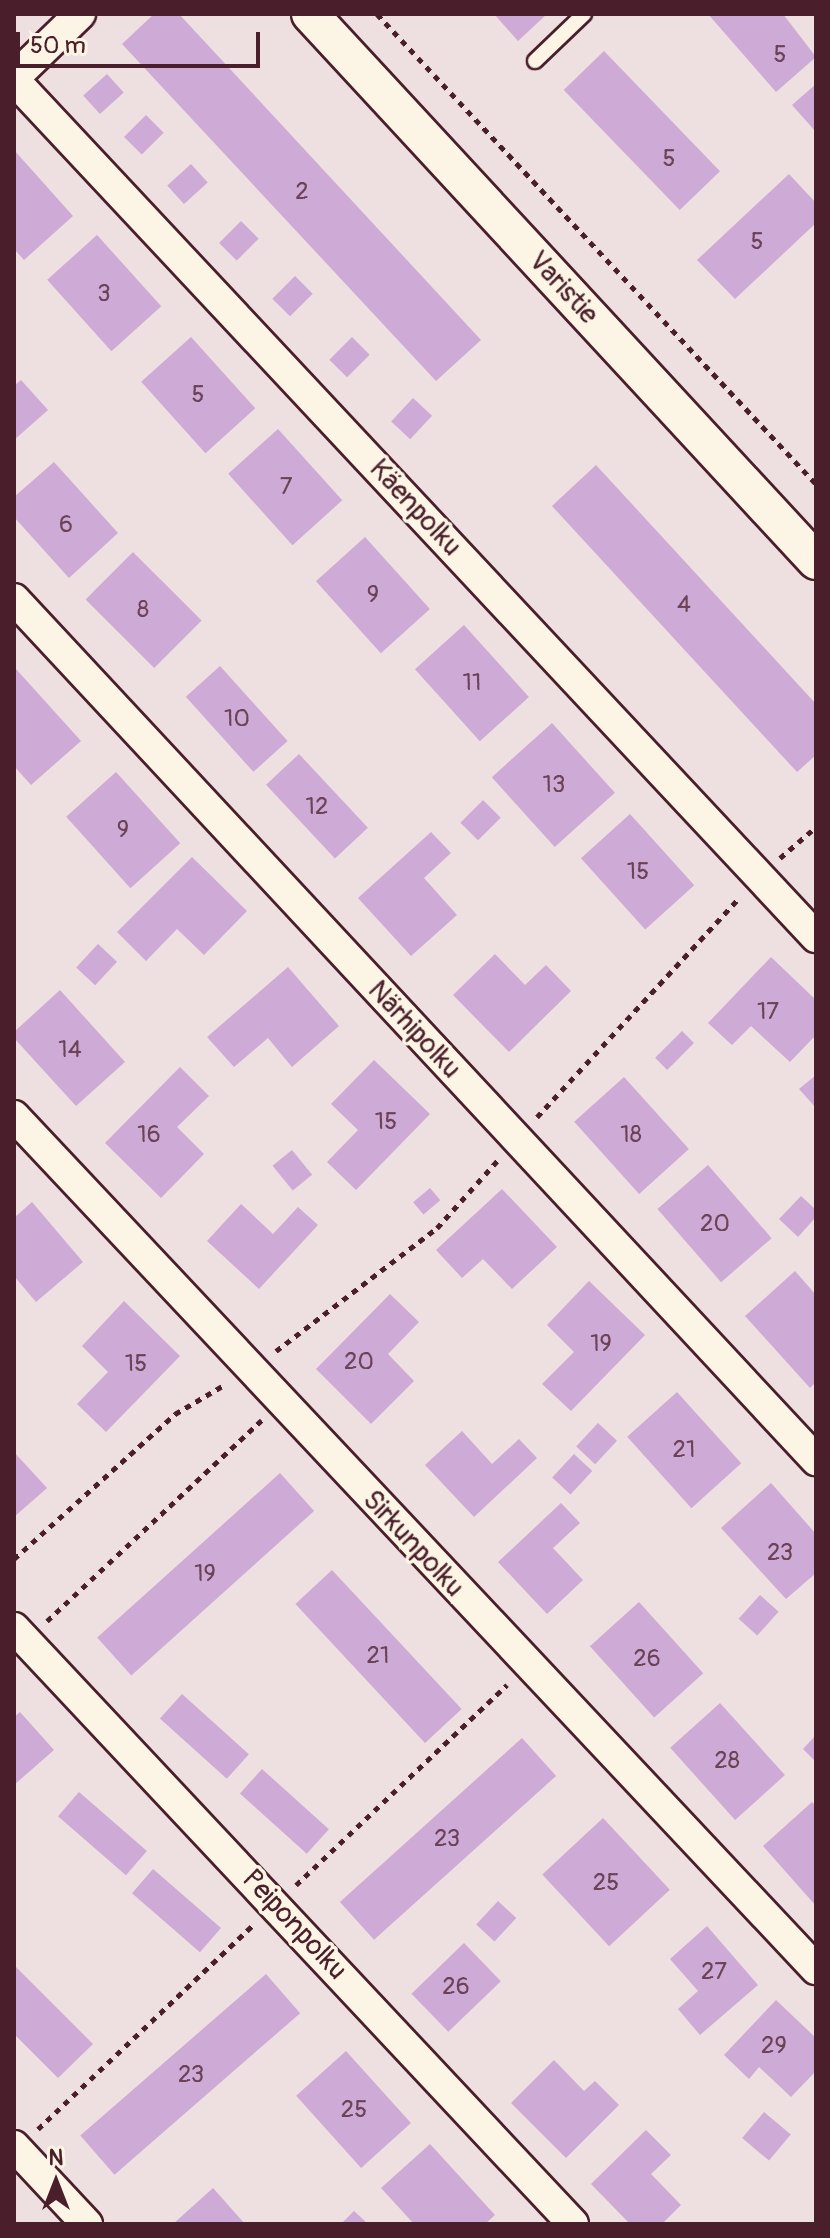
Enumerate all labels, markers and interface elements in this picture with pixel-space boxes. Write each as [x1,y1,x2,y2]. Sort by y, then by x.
scale bar [20,16,264,66]
text: 50 m [30,31,86,60]
house number: 5 [773,41,787,69]
house number: 5 [662,145,676,173]
house number: 2 [295,178,309,206]
house number: 5 [750,228,764,256]
street label: Varistie [521,245,605,331]
house number: 3 [97,280,111,308]
house number: 5 [191,381,205,409]
street label: Käenpolku [362,453,468,563]
house number: 7 [280,473,292,501]
house number: 6 [59,511,73,539]
house number: 9 [367,581,379,609]
house number: 4 [677,591,691,619]
house number: 8 [137,596,149,624]
house number: 11 [463,669,481,697]
house number: 10 [224,705,250,733]
house number: 13 [543,771,565,799]
house number: 12 [306,793,328,821]
house number: 9 [117,816,129,844]
house number: 15 [627,858,649,886]
street label: Närhipolku [360,974,468,1086]
house number: 17 [757,998,779,1026]
house number: 14 [58,1036,82,1064]
house number: 15 [375,1108,397,1136]
house number: 16 [137,1121,161,1149]
house number: 18 [620,1121,642,1149]
house number: 20 [700,1210,730,1238]
house number: 19 [590,1330,612,1358]
house number: 20 [344,1348,374,1376]
house number: 15 [125,1350,147,1378]
house number: 21 [673,1436,695,1464]
street label: Sirkunpolku [355,1484,471,1604]
house number: 23 [767,1539,793,1567]
house number: 19 [194,1560,216,1588]
house number: 21 [367,1642,389,1670]
house number: 26 [633,1645,661,1673]
house number: 28 [714,1747,740,1775]
house number: 23 [434,1825,460,1853]
street label: Peiponpolku [234,1863,354,1987]
house number: 25 [593,1869,619,1897]
house number: 27 [701,1958,727,1986]
house number: 26 [442,1973,470,2001]
house number: 29 [761,2032,787,2060]
house number: 23 [178,2061,204,2089]
house number: 25 [341,2096,367,2124]
north arrow [16,2142,96,2222]
text: N [49,2144,63,2172]

